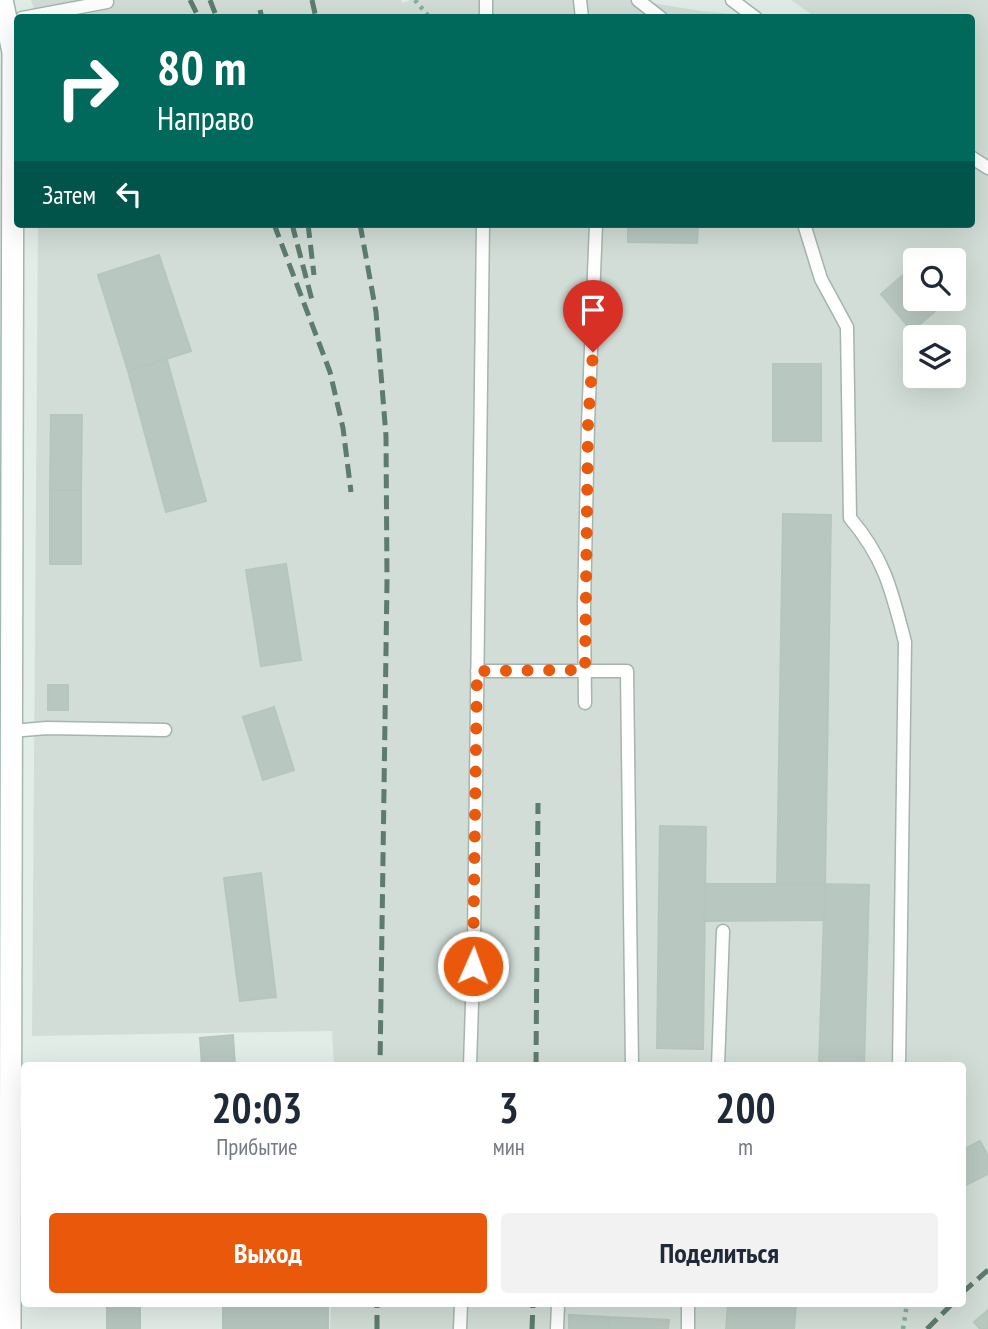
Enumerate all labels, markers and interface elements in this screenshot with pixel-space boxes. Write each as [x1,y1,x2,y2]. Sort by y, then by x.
text: 80 m [157,35,246,99]
icon: right [42,42,133,133]
text: Направо [157,97,254,139]
icon: left [110,175,148,213]
text: Затем [42,178,96,211]
map controls [903,248,966,388]
button: search [903,248,966,311]
pin [563,280,623,352]
icon: arrive [574,291,612,329]
button: layers [903,325,966,388]
position arrow [436,929,510,1003]
text: 20:03 [211,1080,302,1135]
text: 3 [499,1080,519,1135]
text: 200 [715,1080,776,1135]
text: Прибытие [216,1132,298,1161]
text: мин [493,1132,525,1161]
text: m [738,1132,753,1161]
button: Выход [49,1213,487,1293]
button: Поделиться [501,1213,938,1293]

